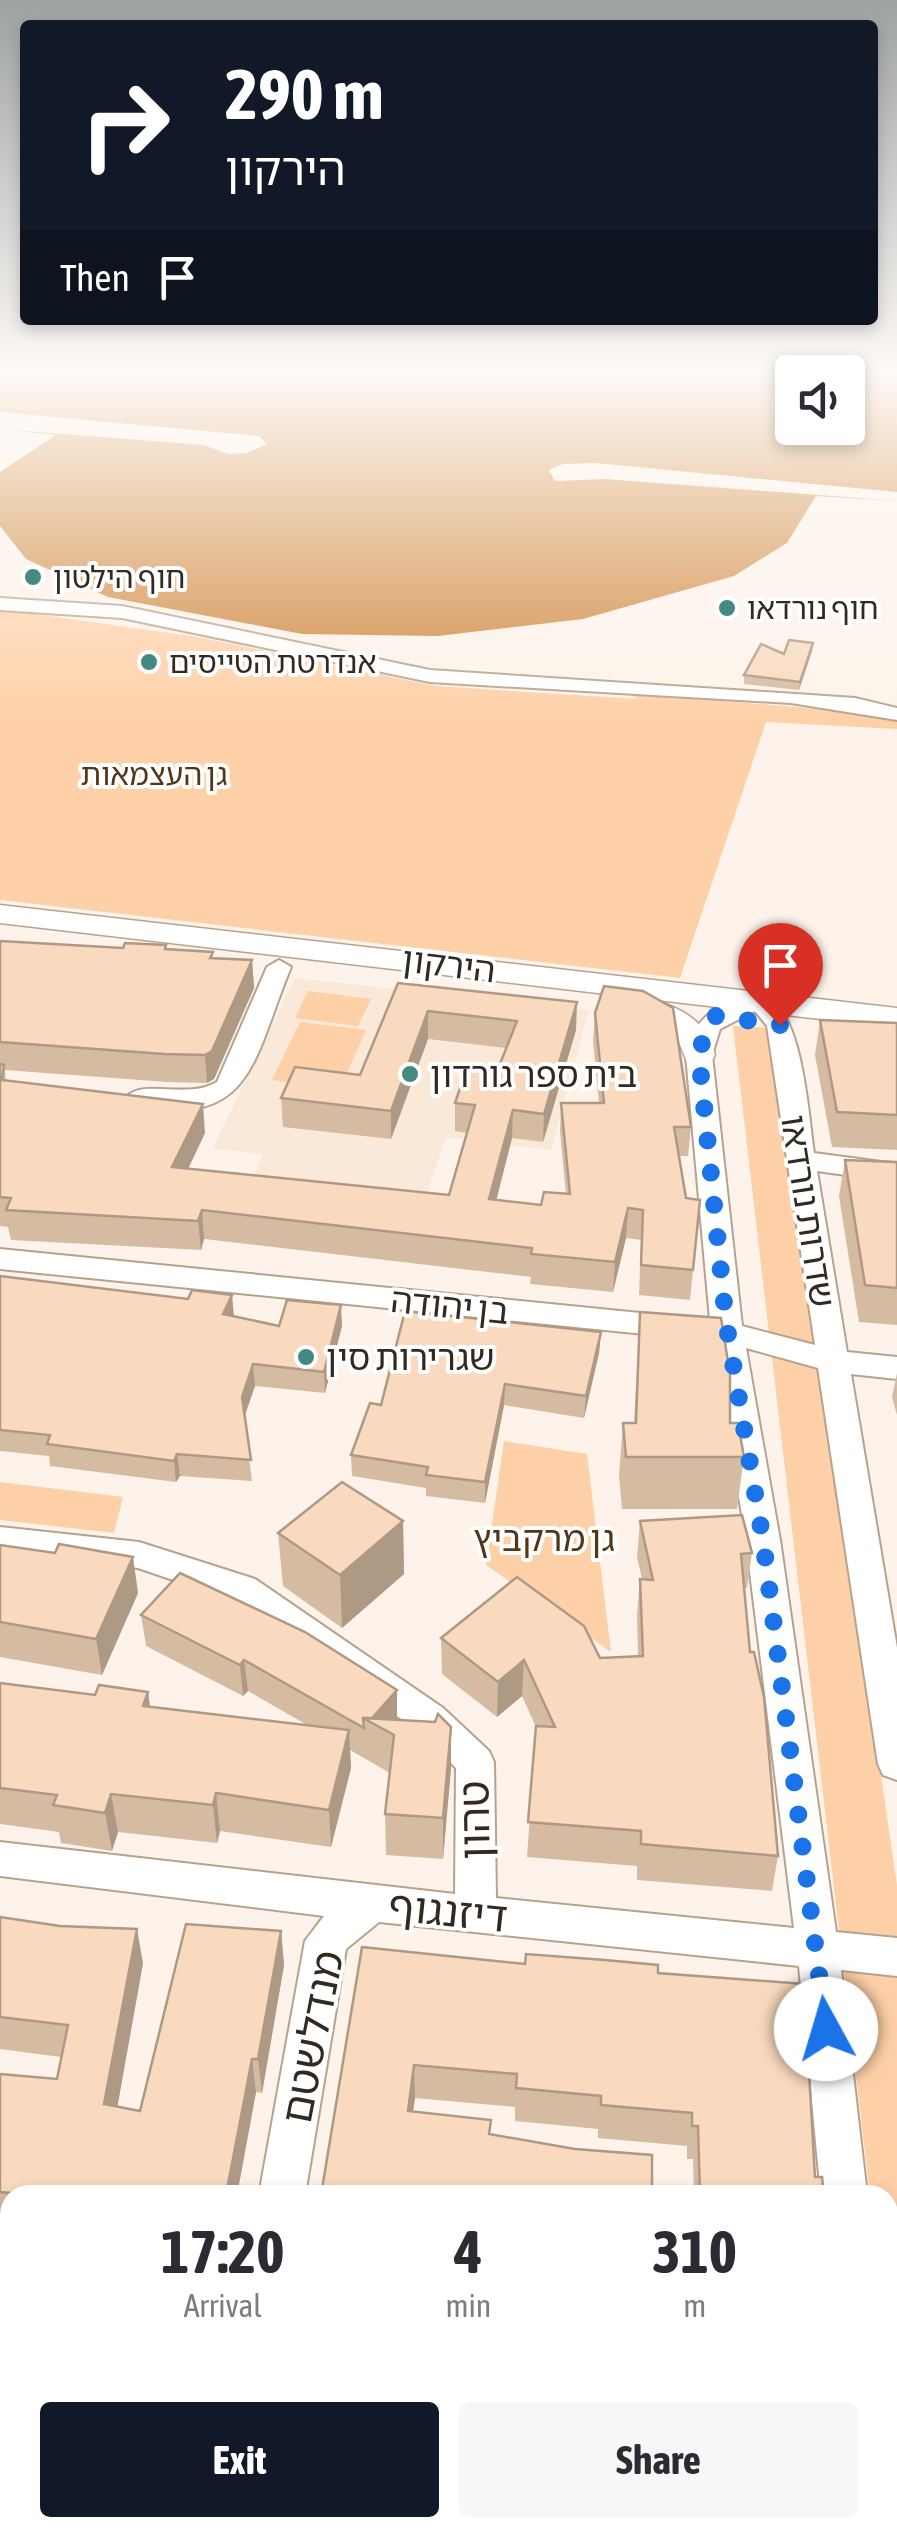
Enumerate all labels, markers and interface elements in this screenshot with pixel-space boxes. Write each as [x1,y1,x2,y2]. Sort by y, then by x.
text: 290 m [225,54,384,134]
icon: right [60,60,190,190]
text: הירקון [225,143,346,195]
icon: arrive [150,250,205,305]
text: Then [60,256,130,299]
map controls [775,355,865,445]
button: sound [775,355,865,445]
place label: חוף הילטון [53,560,185,594]
marker: חוף הילטון [22,566,44,588]
place label: חוף נורדאו [747,591,879,625]
marker: חוף נורדאו [716,597,738,619]
place label: אנדרטת הטייסים [169,645,376,679]
marker: אנדרטת הטייסים [138,651,160,673]
park label: גן העצמאות [81,757,227,791]
pin [738,923,823,1026]
street label: הירקון [400,938,498,990]
icon: arrive [753,938,808,993]
place label: בית ספר גורדון [430,1054,637,1094]
marker: בית ספר גורדון [399,1063,421,1085]
street label: שדרות נורדאו [774,1112,844,1310]
street label: בן יהודה [389,1279,511,1331]
place label: שגרירות סין [326,1337,495,1377]
marker: שגרירות סין [295,1346,317,1368]
park label: גן מרקביץ [473,1518,615,1558]
street label: טהון [449,1780,499,1860]
street label: דיזנגוף [386,1881,510,1941]
street label: מנדלשטם [272,1947,352,2127]
position arrow [774,1977,878,2081]
text: 17:20 [161,2217,284,2286]
text: 4 [454,2217,483,2286]
text: 310 [652,2217,737,2286]
text: Arrival [184,2287,262,2324]
text: min [445,2287,491,2324]
text: m [683,2287,706,2324]
button: Exit [40,2402,439,2517]
button: Share [459,2402,858,2517]

